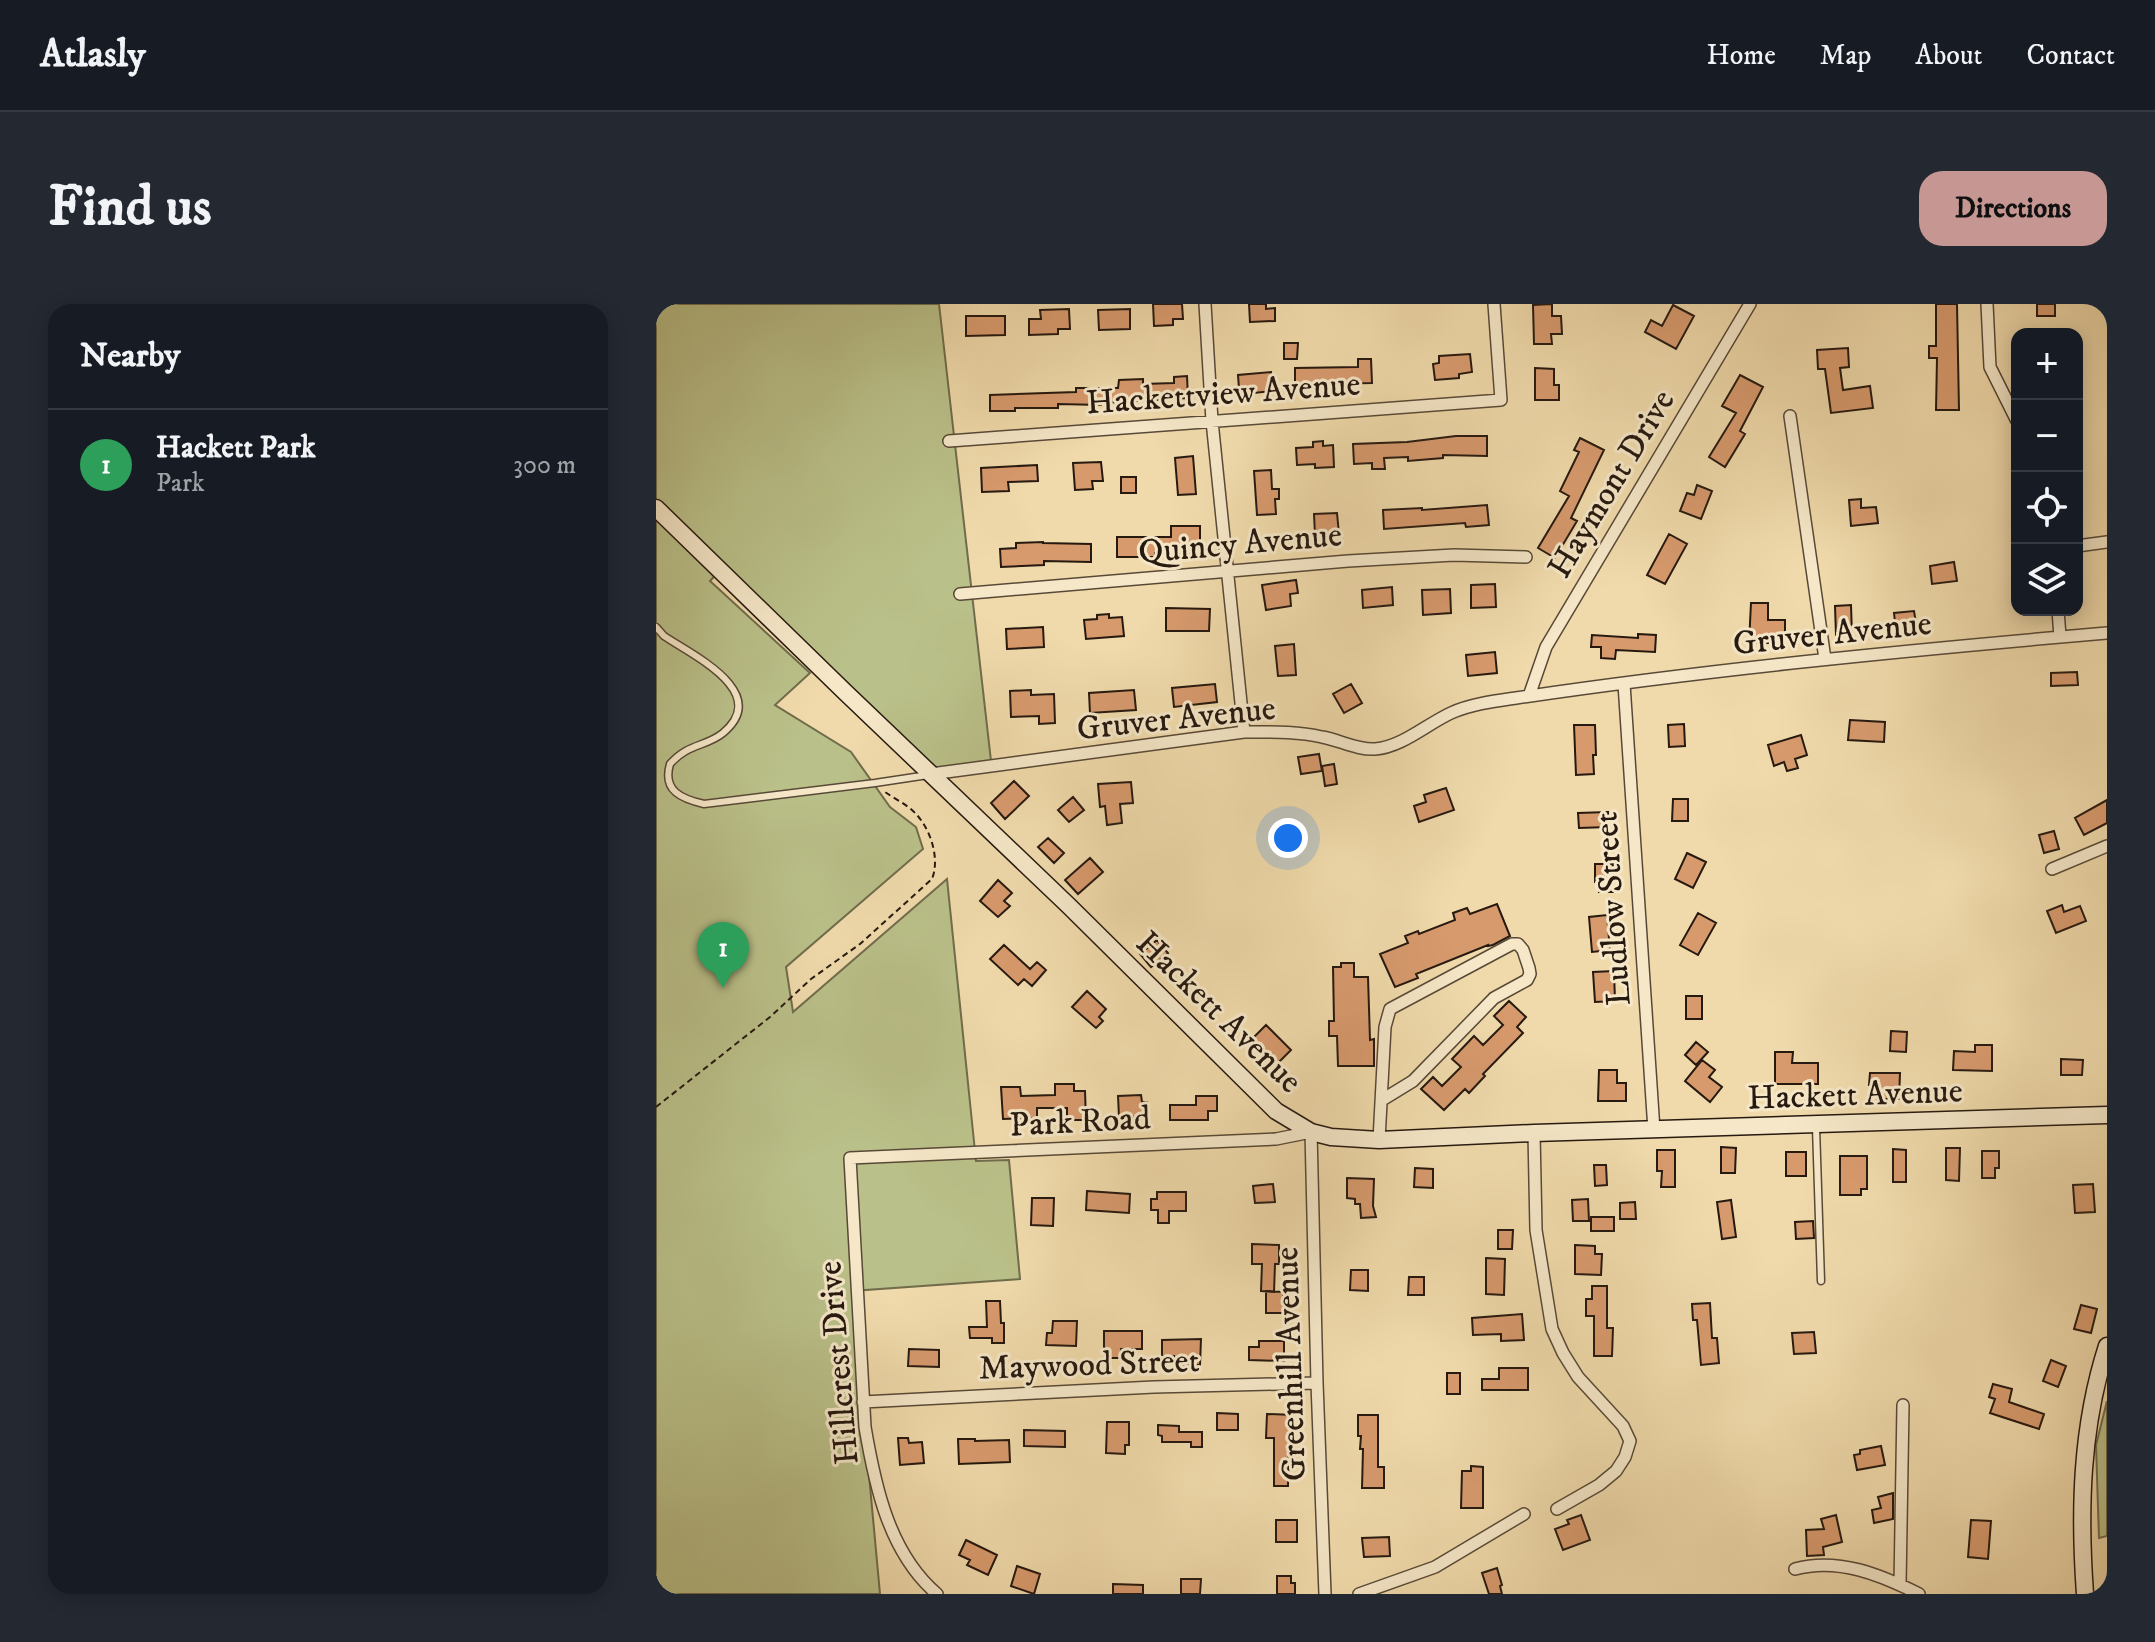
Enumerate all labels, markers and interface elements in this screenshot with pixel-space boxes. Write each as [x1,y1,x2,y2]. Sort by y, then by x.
text: Atlasly [40,31,146,79]
text: Home [1707,38,1776,73]
text: Map [1820,38,1871,73]
text: About [1915,38,1982,73]
text: Contact [2026,38,2115,73]
button: Directions [1919,171,2107,246]
text: Find us [48,173,212,243]
map controls [2011,328,2083,616]
button: + [2011,328,2083,400]
text: Nearby [80,335,181,377]
street label: Hackettview Avenue [1085,363,1362,425]
street label: Haymont Drive [1539,382,1684,586]
button: − [2011,400,2083,472]
text: Hackett Park [156,430,316,467]
text: 1 [101,449,111,482]
text: 300 m [513,449,576,482]
text: Park [156,467,205,500]
button: locate [2011,472,2083,544]
street label: Quincy Avenue [1137,514,1344,574]
button: layers [2011,544,2083,616]
street label: Gruver Avenue [1731,603,1934,665]
street label: Gruver Avenue [1075,688,1278,750]
street label: Ludlow Street [1585,811,1641,1007]
your location [1268,818,1308,858]
pin: 1 [697,922,749,988]
street label: Hackett Avenue [1127,923,1311,1102]
street label: Hackett Avenue [1747,1070,1963,1120]
street label: Park Road [1008,1097,1152,1147]
street label: Greenhill Avenue [1266,1246,1316,1482]
street label: Hillcrest Drive [809,1259,869,1466]
street label: Maywood Street [978,1340,1200,1390]

